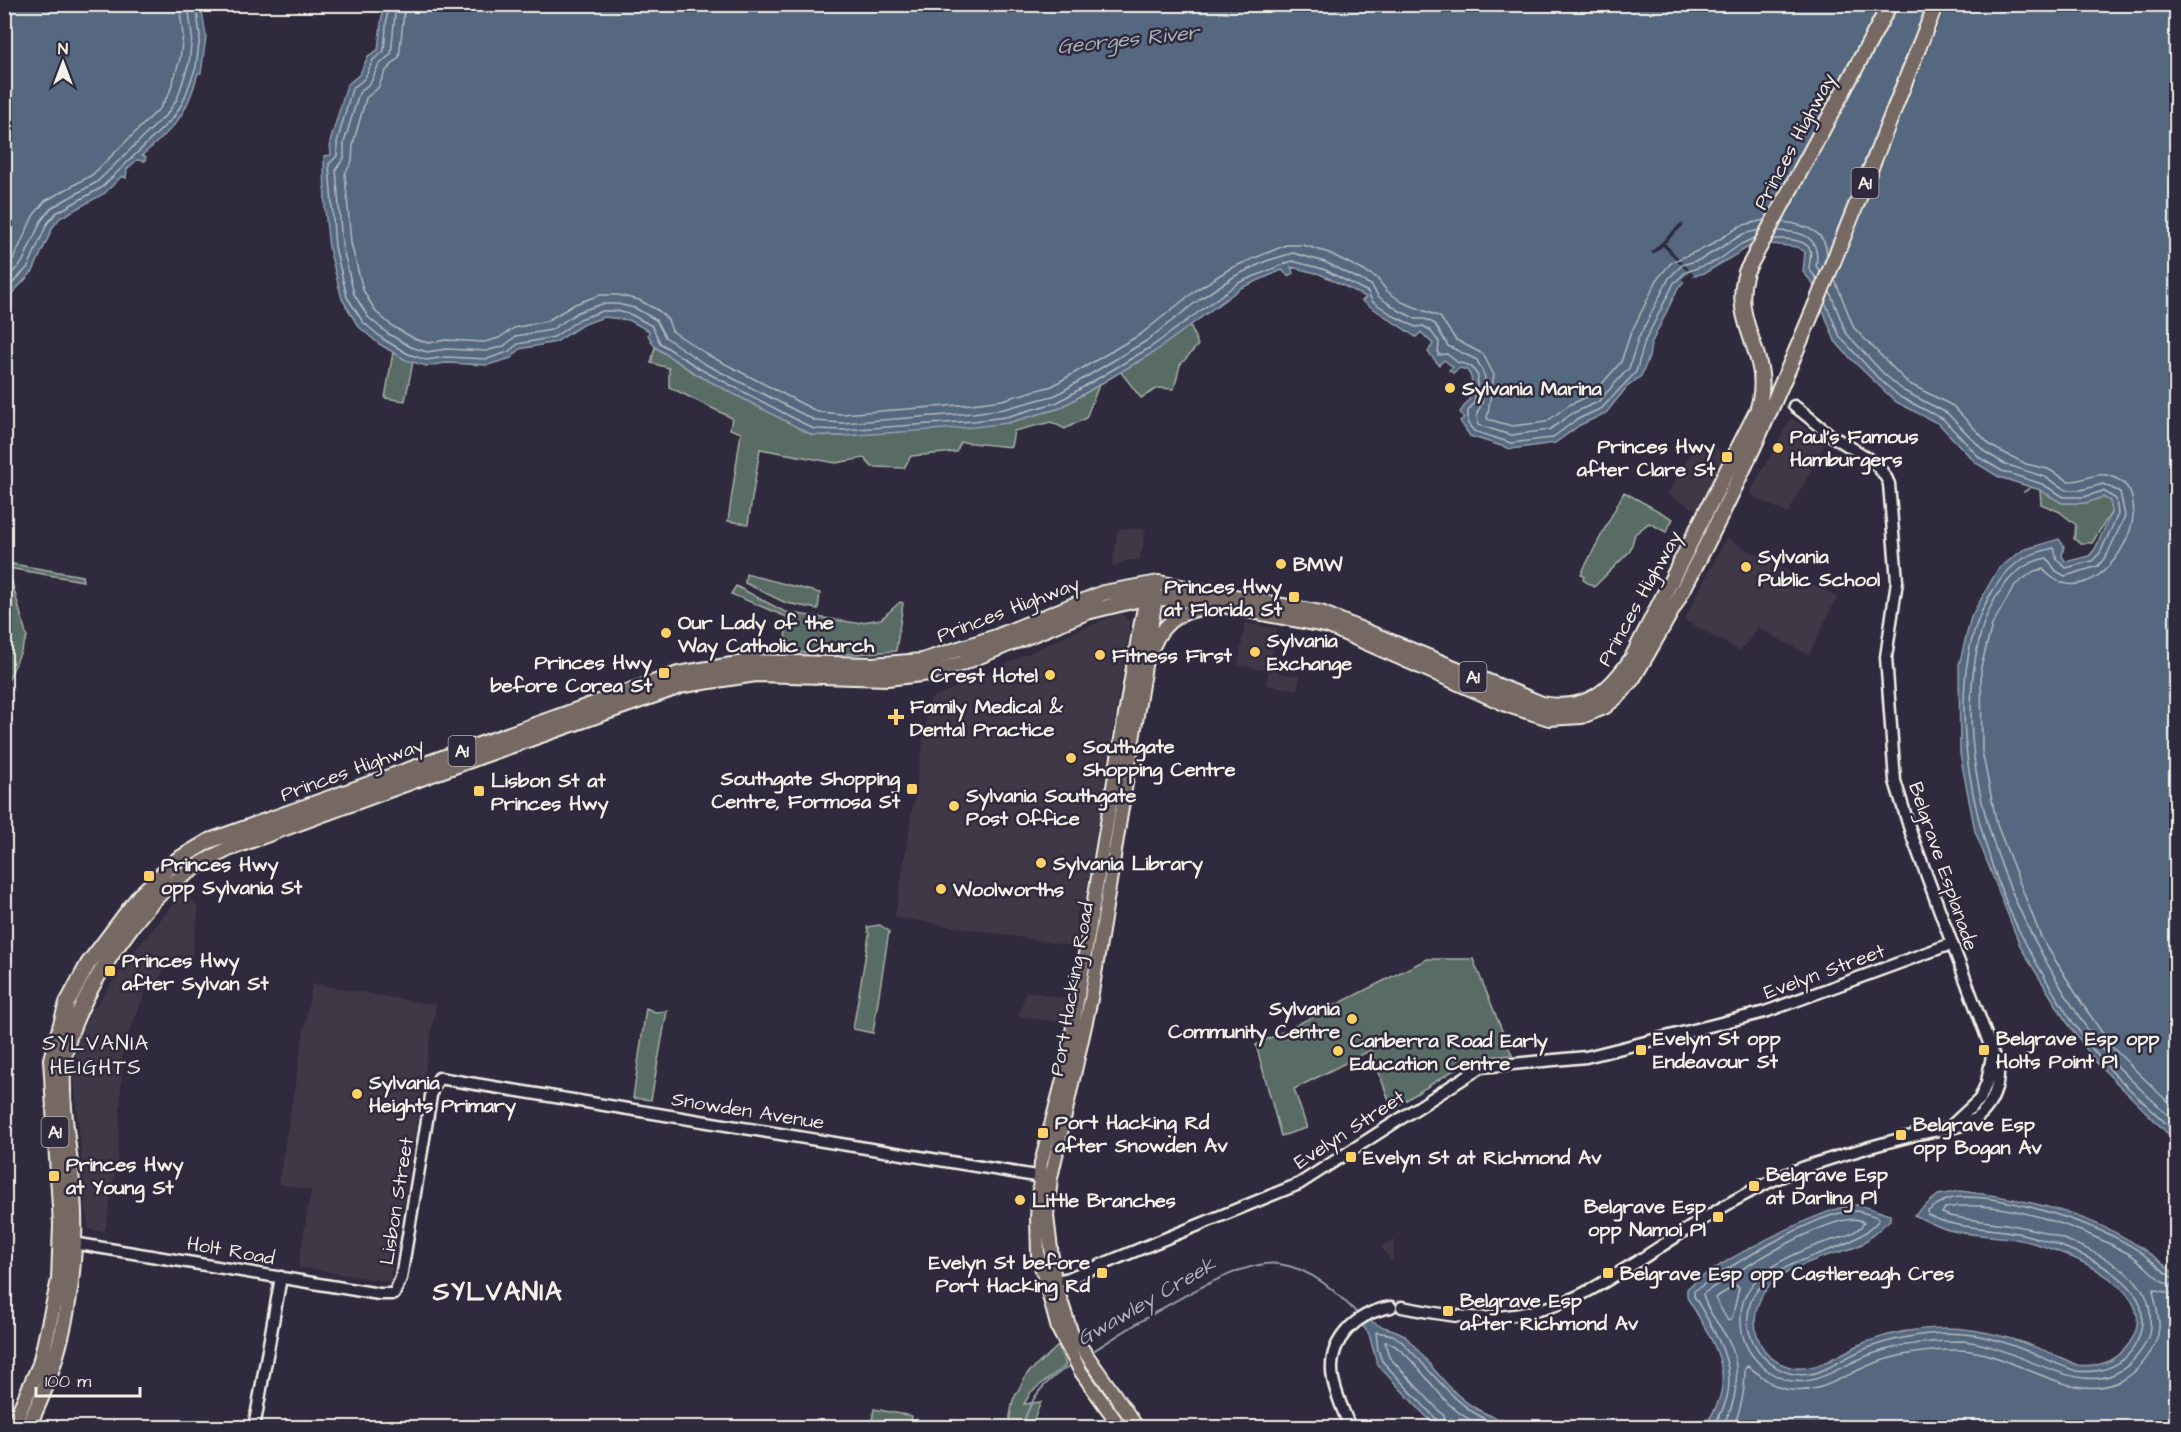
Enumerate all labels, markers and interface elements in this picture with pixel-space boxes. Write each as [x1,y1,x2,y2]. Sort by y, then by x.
water label: Georges River [1056,17,1203,62]
north arrow [33,33,93,93]
text: N [58,38,68,60]
street label: Princes Highway [1747,68,1844,215]
road number: A1 [1852,168,1878,198]
place label: Sylvania Marina [1461,375,1603,404]
marker: Sylvania Marina [1443,381,1457,395]
place label: Paul's Famous Hamburgers [1790,423,1919,475]
place label: Princes Hwy after Clare St [1576,433,1716,484]
marker: Paul's Famous Hamburgers [1771,441,1785,455]
marker: Princes Hwy after Clare St [1720,450,1734,464]
street label: Princes Highway [1591,526,1690,672]
place label: Sylvania Public School [1757,543,1880,594]
place label: BMW [1293,551,1343,579]
marker: BMW [1274,557,1288,571]
marker: Sylvania Public School [1739,560,1753,574]
street label: Princes Highway [933,570,1084,651]
place label: Princes Hwy at Florida St [1163,573,1283,624]
marker: Princes Hwy at Florida St [1287,590,1301,604]
place label: Our Lady of the Way Catholic Church [677,609,875,661]
marker: Our Lady of the Way Catholic Church [659,626,673,640]
place label: Sylvania Exchange [1266,627,1352,679]
place label: Fitness First [1112,642,1233,670]
marker: Sylvania Exchange [1248,645,1262,659]
marker: Fitness First [1093,648,1107,662]
place label: Princes Hwy before Corea St [491,649,653,700]
place label: Crest Hotel [930,662,1038,690]
road number: A1 [1460,662,1486,692]
marker: Princes Hwy before Corea St [657,666,671,680]
marker: Crest Hotel [1043,668,1057,682]
place label: Family Medical & Dental Practice [910,693,1063,744]
marker: Family Medical & Dental Practice [887,708,905,726]
street label: Princes Highway [277,731,428,810]
place label: Southgate Shopping Centre [1082,733,1236,785]
road number: A1 [448,736,476,766]
marker: Southgate Shopping Centre [1064,751,1078,765]
place label: Southgate Shopping Centre, Formosa St [711,765,901,816]
place label: Lisbon St at Princes Hwy [491,767,609,819]
street label: Belgrave Esplanade [1900,778,1985,955]
marker: Southgate Shopping Centre, Formosa St [905,782,919,796]
place label: Sylvania Southgate Post Office [965,782,1137,833]
marker: Lisbon St at Princes Hwy [472,784,486,798]
marker: Sylvania Southgate Post Office [947,799,961,813]
place label: Sylvania Library [1052,850,1203,879]
place label: Princes Hwy opp Sylvania St [161,851,303,903]
marker: Sylvania Library [1034,856,1048,870]
marker: Princes Hwy opp Sylvania St [142,869,156,883]
place label: Woolworths [952,876,1064,904]
marker: Woolworths [934,882,948,896]
street label: Port Hacking Road [1043,900,1102,1078]
street label: Evelyn Street [1760,937,1889,1008]
place label: Princes Hwy after Sylvan St [121,947,269,999]
marker: Princes Hwy after Sylvan St [103,964,117,978]
place label: Sylvania Community Centre [1168,995,1341,1047]
marker: Sylvania Community Centre [1345,1012,1359,1026]
place label: Evelyn St opp Endeavour St [1653,1025,1781,1076]
place label: Belgrave Esp opp Holts Point Pl [1996,1025,2160,1076]
place label: Canberra Road Early Education Centre [1350,1027,1548,1078]
district label: SYLVANIA HEIGHTS [42,1029,150,1082]
marker: Evelyn St opp Endeavour St [1634,1043,1648,1057]
marker: Belgrave Esp opp Holts Point Pl [1977,1043,1991,1057]
marker: Canberra Road Early Education Centre [1331,1044,1345,1058]
place label: Sylvania Heights Primary [368,1069,516,1121]
street label: Evelyn Street [1289,1084,1411,1177]
street label: Snowden Avenue [669,1085,826,1137]
marker: Sylvania Heights Primary [350,1087,364,1101]
place label: Port Hacking Rd after Snowden Av [1054,1109,1228,1160]
place label: Belgrave Esp opp Bogan Av [1913,1111,2042,1163]
road number: A1 [42,1117,68,1147]
marker: Port Hacking Rd after Snowden Av [1036,1126,1050,1140]
marker: Belgrave Esp opp Bogan Av [1894,1128,1908,1142]
street label: Lisbon Street [373,1135,421,1267]
place label: Evelyn St at Richmond Av [1363,1144,1602,1173]
marker: Evelyn St at Richmond Av [1344,1150,1358,1164]
place label: Princes Hwy at Young St [65,1151,184,1203]
place label: Belgrave Esp at Darling Pl [1765,1161,1889,1213]
marker: Princes Hwy at Young St [47,1169,61,1183]
marker: Belgrave Esp at Darling Pl [1747,1179,1761,1193]
place label: Little Branches [1032,1187,1176,1215]
marker: Little Branches [1013,1193,1027,1207]
place label: Belgrave Esp opp Namoi Pl [1584,1193,1707,1244]
marker: Belgrave Esp opp Namoi Pl [1711,1210,1725,1224]
street label: Holt Road [185,1230,277,1272]
place label: Evelyn St before Port Hacking Rd [929,1249,1091,1301]
water label: Gwawley Creek [1072,1249,1222,1354]
place label: Belgrave Esp opp Castlereagh Cres [1620,1260,1954,1289]
marker: Evelyn St before Port Hacking Rd [1095,1266,1109,1280]
marker: Belgrave Esp opp Castlereagh Cres [1601,1266,1615,1280]
district label: SYLVANIA [432,1274,563,1310]
place label: Belgrave Esp after Richmond Av [1459,1287,1639,1338]
marker: Belgrave Esp after Richmond Av [1441,1304,1455,1318]
scale bar [36,1360,140,1398]
text: 100 m [45,1369,91,1394]

